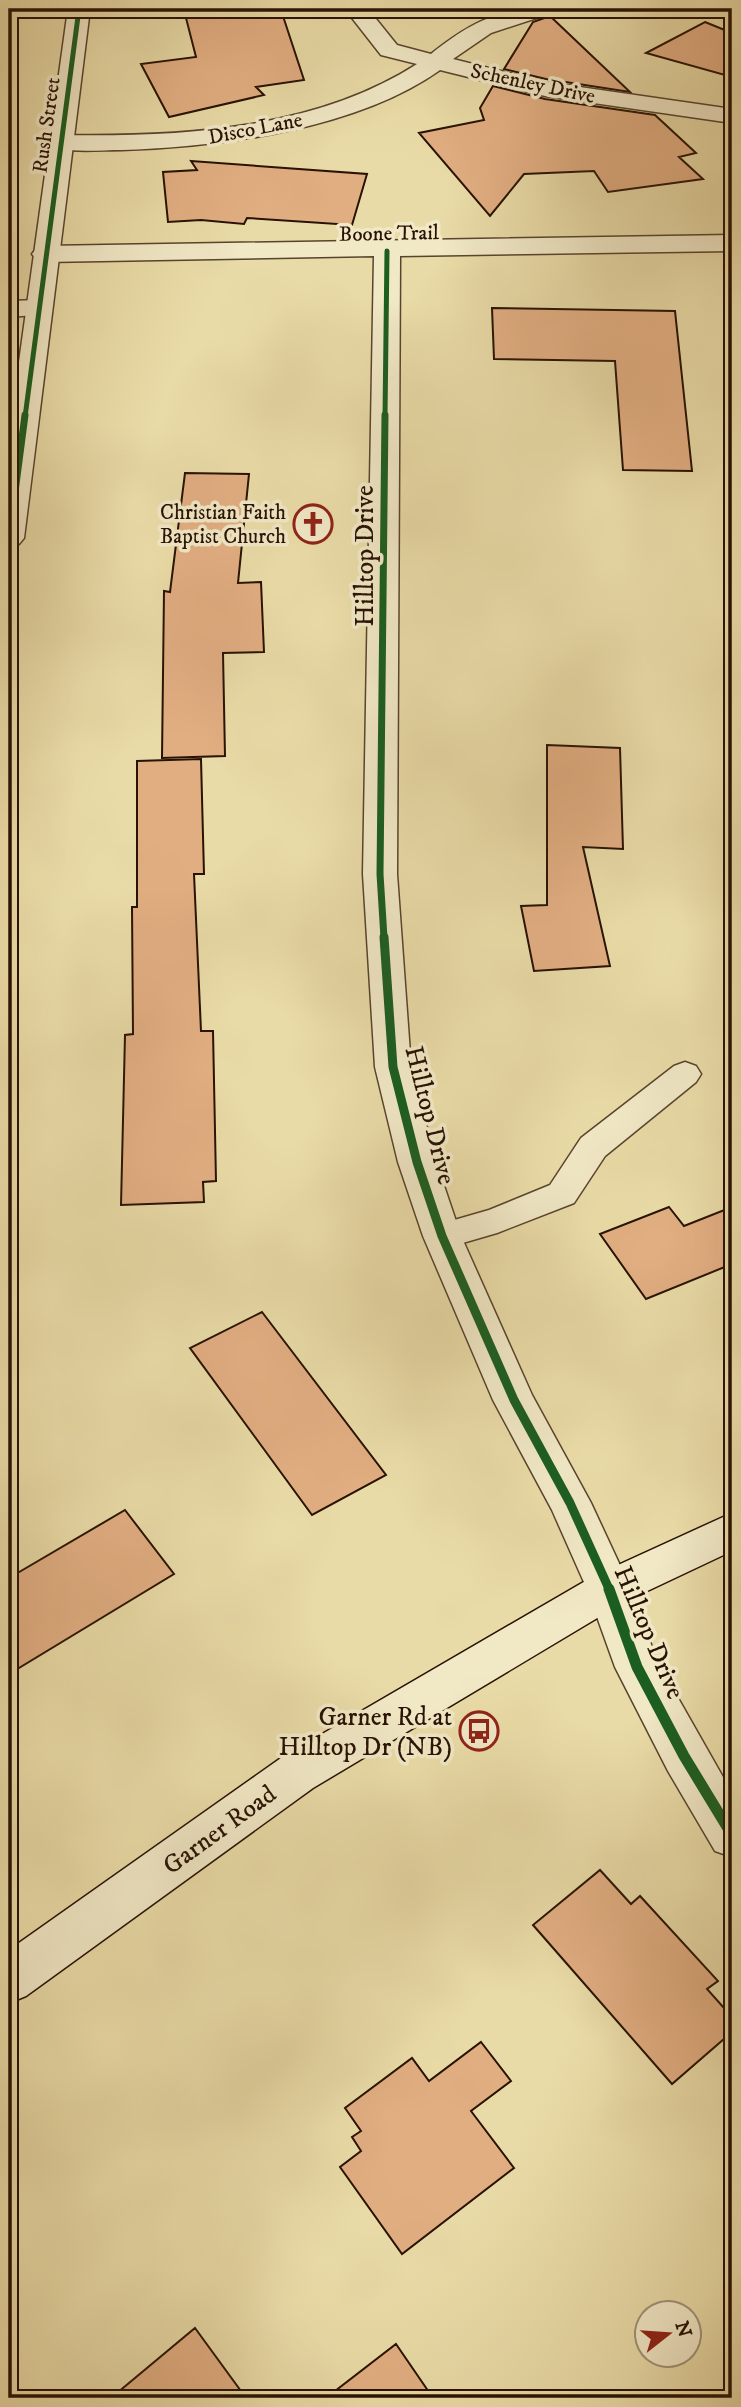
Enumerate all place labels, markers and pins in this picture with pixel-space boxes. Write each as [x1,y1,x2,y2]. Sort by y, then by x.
place label: Christian Faith Baptist Church [160,500,286,550]
church icon: Christian Faith Baptist Church [292,503,334,545]
place label: Garner Rd at Hilltop Dr (NB) [278,1701,452,1764]
bus stop icon: Garner Rd at Hilltop Dr (NB) [458,1710,500,1752]

